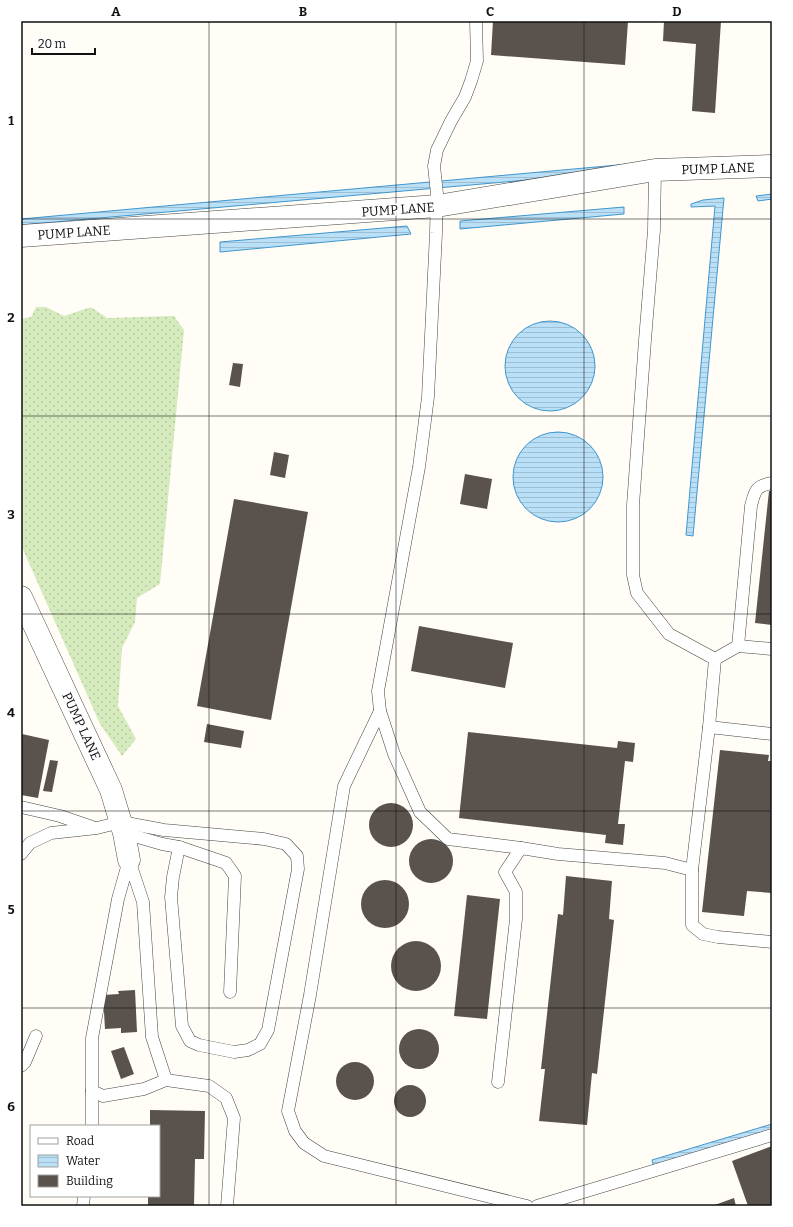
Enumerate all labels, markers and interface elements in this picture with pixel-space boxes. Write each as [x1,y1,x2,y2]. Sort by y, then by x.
text: A [111,4,121,19]
text: B [299,4,307,19]
text: C [486,4,494,19]
text: D [672,4,682,19]
scale bar [32,30,95,56]
text: 20 m [38,37,67,51]
text: 1 [8,113,14,128]
street label: PUMP LANE [681,160,755,177]
street label: PUMP LANE [361,199,435,220]
street label: PUMP LANE [37,222,111,243]
text: 2 [7,310,15,325]
text: 3 [7,507,15,522]
street label: PUMP LANE [59,690,104,763]
text: 4 [7,705,15,720]
text: 5 [7,902,15,917]
text: 6 [7,1099,15,1114]
legend [30,1125,160,1197]
text: Road [66,1134,94,1148]
text: Water [66,1154,101,1168]
text: Building [66,1174,113,1188]

